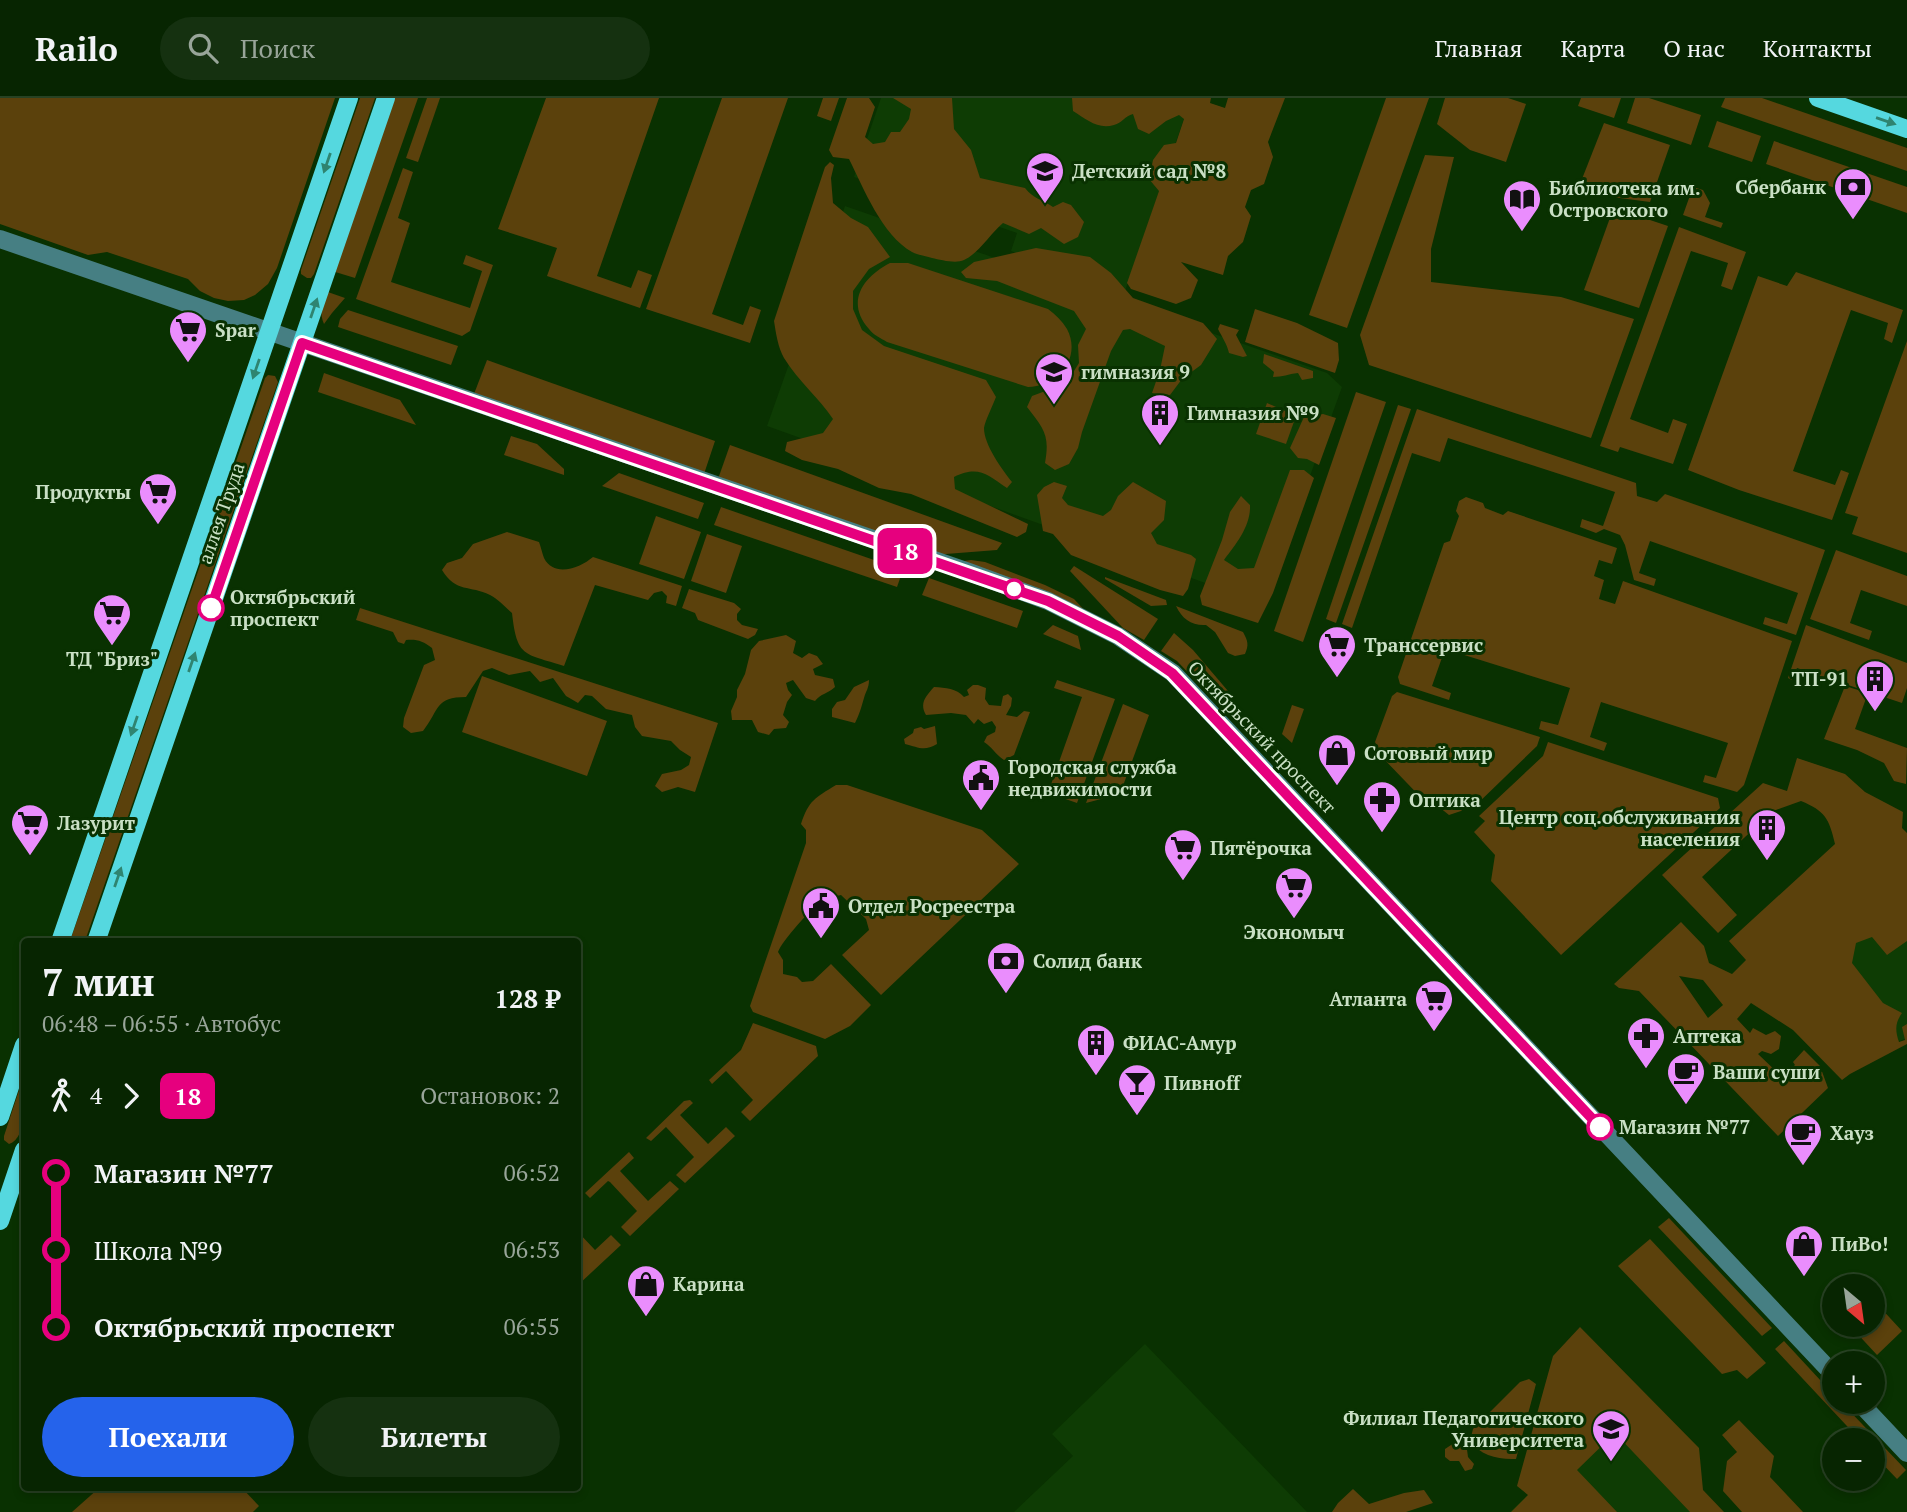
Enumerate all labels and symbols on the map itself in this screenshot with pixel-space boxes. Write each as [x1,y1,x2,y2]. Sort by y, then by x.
one-way arrow [1875,116,1896,127]
school or university icon: Детский сад №8 [1024,150,1066,205]
one-way arrow [321,152,332,173]
place label: Детский сад №8 [1072,158,1227,183]
bank icon: Сбербанк [1832,166,1874,221]
place label: Сбербанк [1735,174,1827,199]
place label: Библиотека им. Островского [1549,175,1701,222]
library icon: Библиотека им. Островского [1501,178,1543,233]
one-way arrow [309,298,319,319]
supermarket icon: Spar [167,309,209,364]
place label: Spar [215,317,257,342]
school or university icon: гимназия 9 [1033,351,1075,406]
one-way arrow [250,359,261,380]
place label: гимназия 9 [1081,359,1190,384]
building icon: Гимназия №9 [1139,392,1181,447]
place label: Гимназия №9 [1187,400,1319,425]
street label: аллея Труда [192,458,250,567]
supermarket icon: Продукты [137,471,179,526]
place label: Продукты [35,479,131,504]
line badge: 18 [874,528,936,574]
unlabelled marker [1004,579,1024,599]
place label: Октябрьский проспект [230,584,356,631]
supermarket icon: ТД "Бриз" [91,592,133,647]
marker: Октябрьский проспект [198,595,224,621]
supermarket icon: Транссервис [1316,624,1358,679]
place label: Транссервис [1364,632,1483,657]
place label: ТД "Бриз" [66,646,158,671]
one-way arrow [187,651,198,672]
street label: Октябрьский проспект [1183,655,1342,818]
building icon: ТП-91 [1854,658,1896,713]
place label: ТП-91 [1792,666,1848,691]
one-way arrow [128,716,139,737]
shop icon: Сотовый мир [1316,732,1358,787]
place label: Сотовый мир [1364,740,1493,765]
place label: Городская служба недвижимости [1008,754,1177,801]
public building icon: Городская служба недвижимости [960,757,1002,812]
pharmacy icon: Оптика [1361,779,1403,834]
place label: Оптика [1409,787,1481,812]
supermarket icon: Лазурит [9,802,51,857]
place label: Центр соц.обслуживания населения [1499,804,1740,851]
building icon: Центр соц.обслуживания населения [1746,807,1788,862]
place label: Лазурит [56,810,136,835]
supermarket icon: Пятёрочка [1162,827,1204,882]
place label: Пятёрочка [1210,835,1312,860]
supermarket icon: Экономыч [1273,865,1315,920]
one-way arrow [113,866,124,887]
public building icon: Отдел Росреестра [800,885,842,940]
place label: Отдел Росреестра [848,893,1016,918]
place label: Экономыч [1244,919,1345,944]
bank icon: Солид банк [985,940,1027,995]
place label: Солид банк [1033,948,1143,973]
supermarket icon: Атланта [1413,978,1455,1033]
place label: Атланта [1329,986,1407,1011]
pharmacy icon: Аптека [1625,1015,1667,1070]
building icon: ФИАС-Амур [1075,1022,1117,1077]
place label: Аптека [1673,1023,1742,1048]
place label: ФИАС-Амур [1123,1030,1236,1055]
cafe icon: Ваши суши [1665,1051,1707,1106]
place label: Ваши суши [1713,1059,1820,1084]
bar icon: Пивнoff [1116,1062,1158,1117]
place label: Пивнoff [1164,1070,1242,1095]
cafe icon: Хауз [1782,1112,1824,1167]
marker: Магазин №77 [1587,1114,1613,1140]
place label: Магазин №77 [1619,1114,1750,1139]
place label: Хауз [1830,1120,1874,1145]
shop icon: ПиВо! [1783,1223,1825,1278]
place label: ПиВо! [1831,1231,1888,1256]
shop icon: Карина [625,1263,667,1318]
place label: Карина [673,1271,745,1296]
north arrow [1822,1274,1885,1337]
place label: Филиал Педагогического Университета [1343,1405,1584,1452]
school or university icon: Филиал Педагогического Университета [1590,1408,1632,1463]

